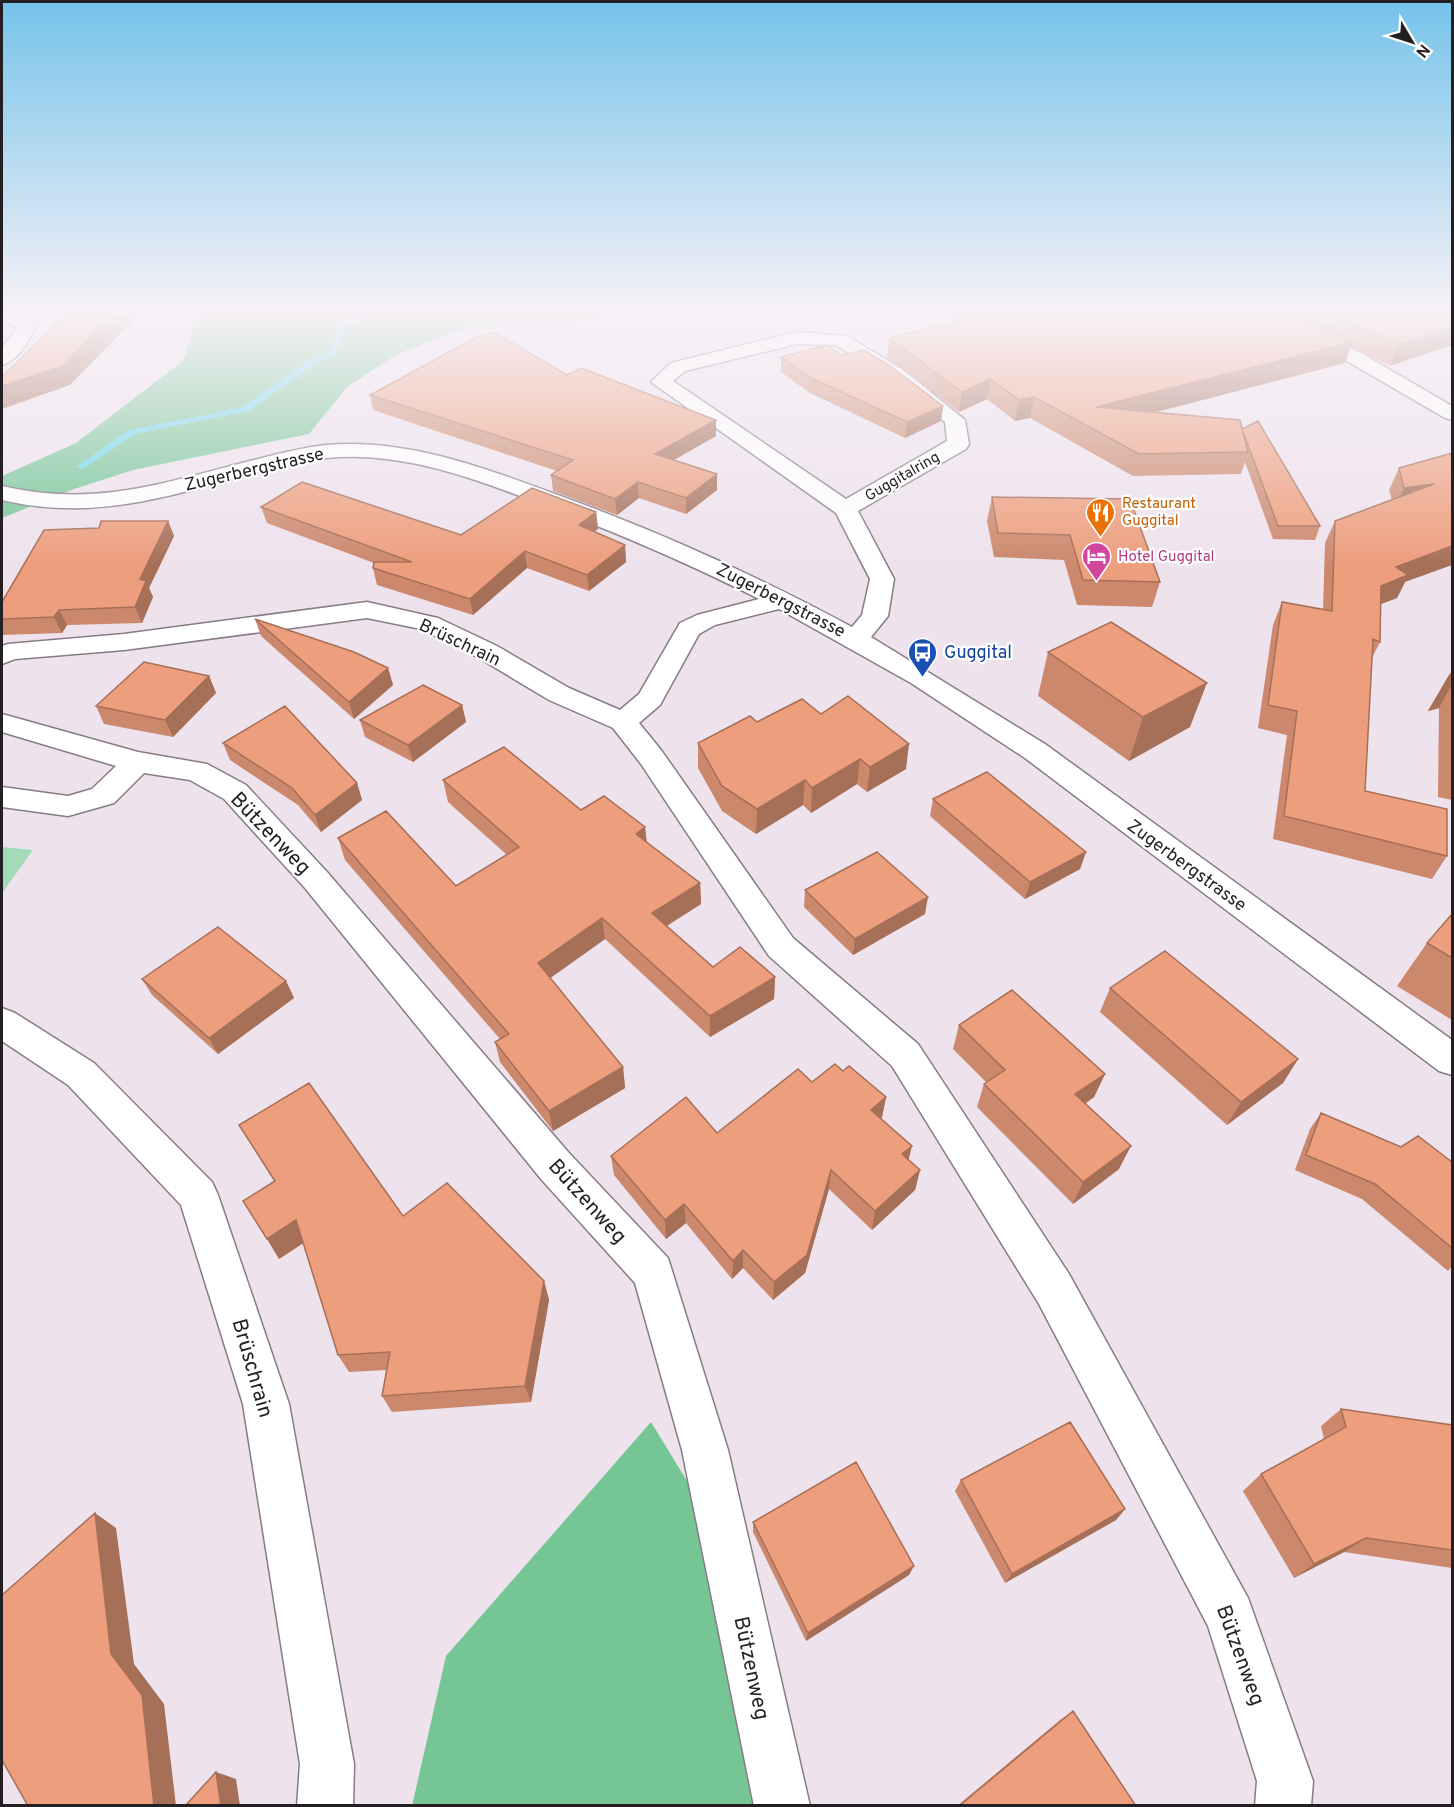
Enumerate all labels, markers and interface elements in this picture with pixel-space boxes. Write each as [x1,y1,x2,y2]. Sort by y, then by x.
north arrow [1382,12,1442,72]
text: N [1411,39,1433,61]
street label: Zugerbergstrasse [182,443,326,498]
street label: Guggitalring [862,448,944,506]
place label: Restaurant Guggital [1122,495,1196,531]
restaurant icon: Restaurant Guggital [1085,496,1117,538]
hotel icon: Hotel Guggital [1081,540,1113,582]
place label: Hotel Guggital [1118,548,1214,567]
street label: Zugerbergstrasse [712,559,849,644]
street label: Brüschrain [415,614,504,672]
bus stop icon: Guggital [907,636,939,678]
place label: Guggital [944,642,1012,665]
street label: Bützenweg [224,787,316,881]
street label: Zugerbergstrasse [1122,815,1250,917]
street label: Bützenweg [542,1154,632,1250]
street label: Brüschrain [225,1316,279,1421]
street label: Bützenweg [1209,1601,1270,1710]
street label: Bützenweg [726,1614,775,1723]

